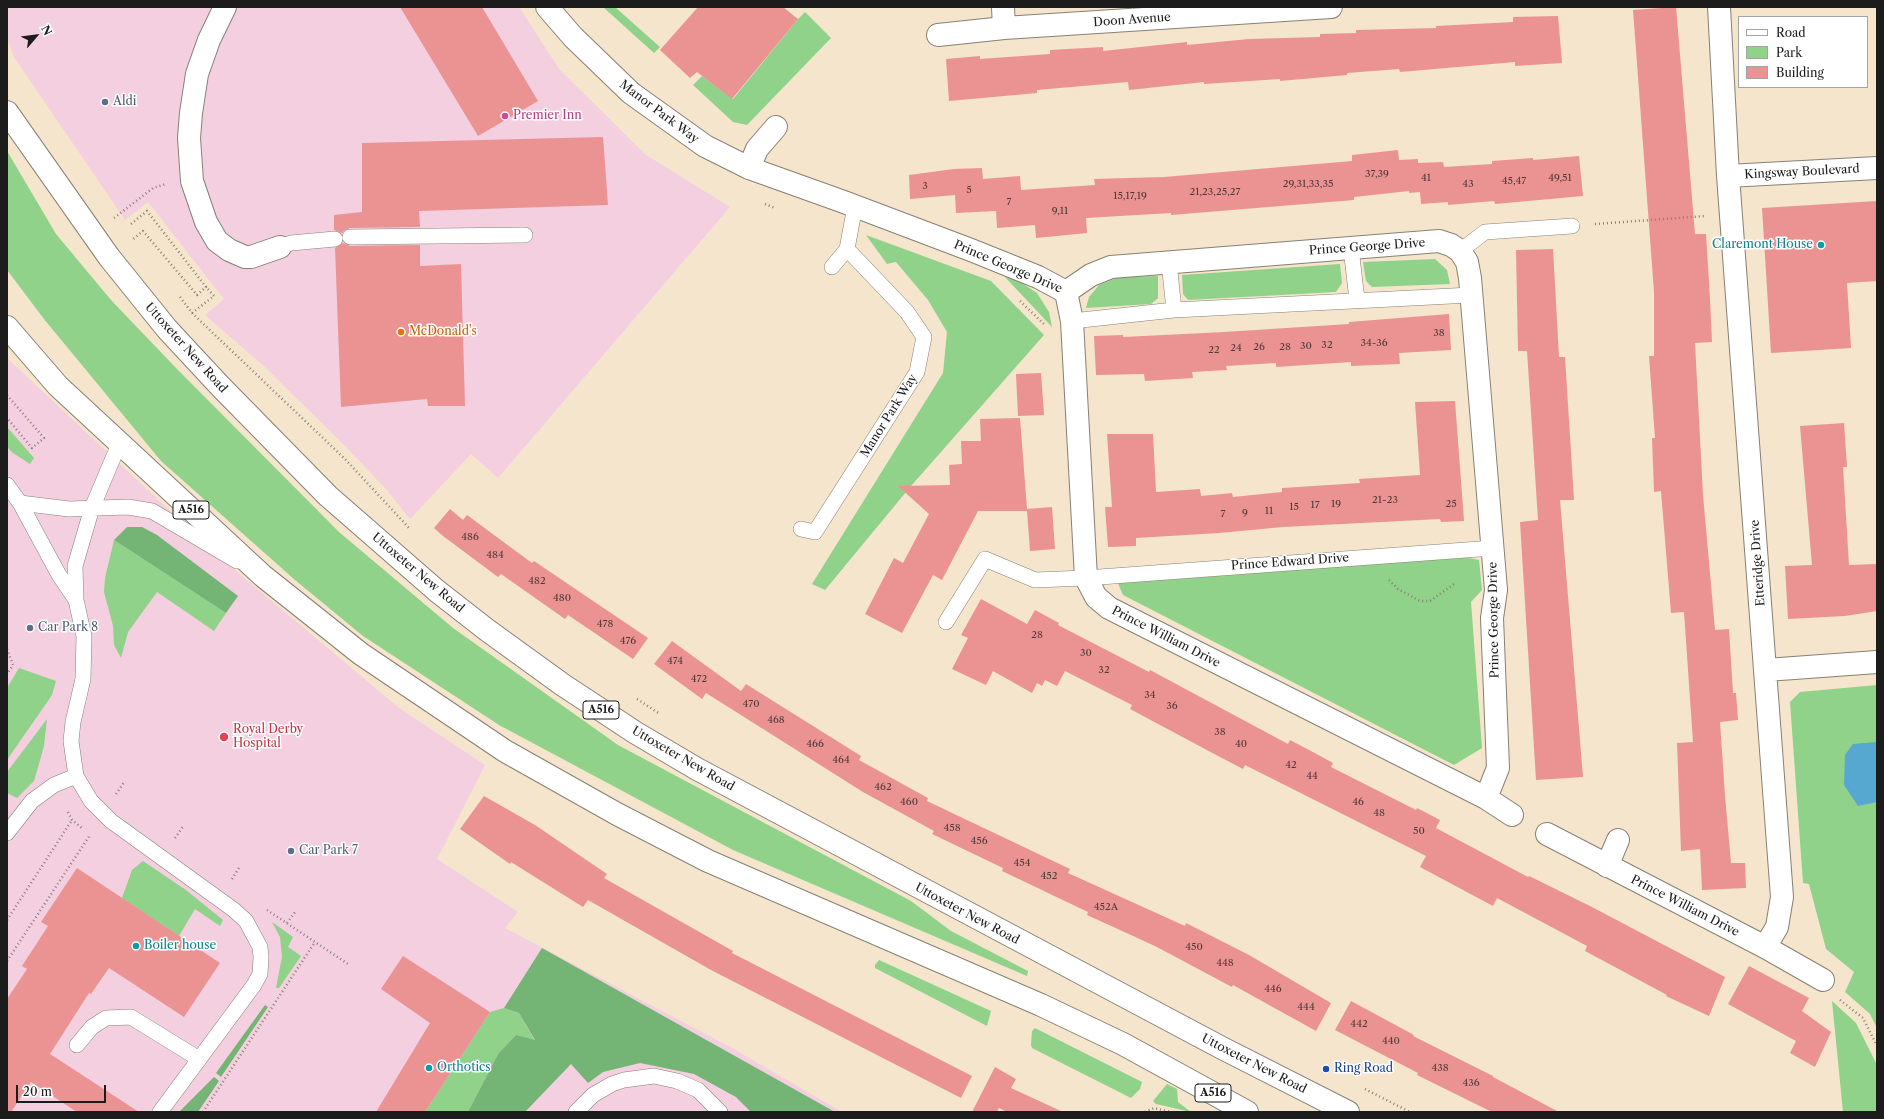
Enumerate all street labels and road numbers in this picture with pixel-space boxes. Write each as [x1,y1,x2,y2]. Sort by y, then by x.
street label: Doon Avenue [1093,10,1171,30]
street label: Manor Park Way [617,78,701,146]
street label: Kingsway Boulevard [1744,162,1860,182]
street label: Prince George Drive [1308,236,1426,258]
street label: Prince George Drive [952,238,1064,296]
street label: Uttoxeter New Road [142,300,230,396]
street label: Manor Park Way [858,372,920,460]
road number: A516 [173,501,209,519]
street label: Etteridge Drive [1748,519,1768,607]
street label: Uttoxeter New Road [369,530,467,616]
street label: Prince Edward Drive [1230,551,1350,573]
street label: Prince George Drive [1486,562,1502,678]
street label: Prince William Drive [1109,603,1223,671]
road number: A516 [583,701,619,719]
street label: Uttoxeter New Road [629,724,737,794]
street label: Prince William Drive [1628,872,1742,940]
street label: Uttoxeter New Road [912,880,1022,948]
street label: Uttoxeter New Road [1199,1031,1309,1097]
road number: A516 [1195,1084,1231,1102]

